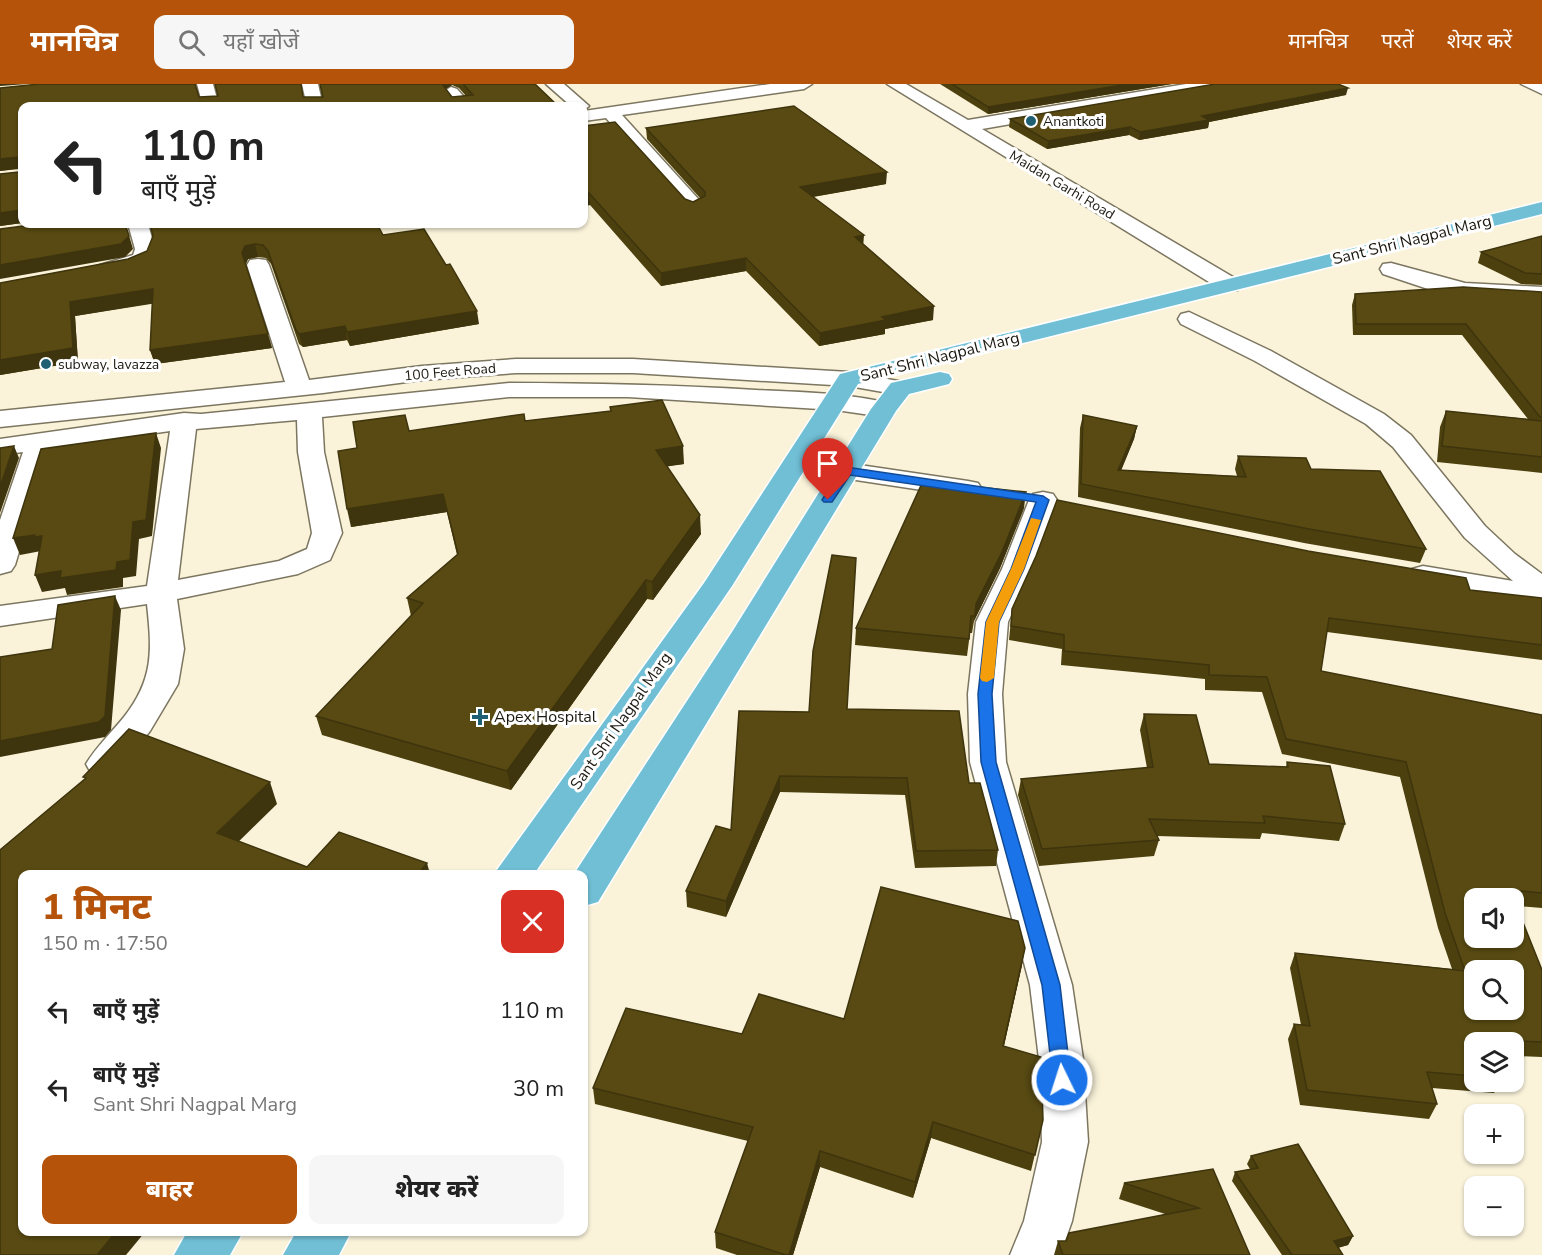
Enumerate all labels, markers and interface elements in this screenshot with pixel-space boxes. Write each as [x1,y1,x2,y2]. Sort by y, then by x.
search box [154,15,574,69]
text: मानचित्र [30,23,118,61]
icon: search [175,26,208,59]
text: यहाँ खोजें [223,27,299,57]
text: मानचित्र [1288,27,1348,55]
text: परतें [1381,27,1414,55]
text: शेयर करें [1447,27,1512,55]
place label: Anantkoti [1043,112,1104,131]
marker: Anantkoti [1024,114,1038,128]
text: 110 m [141,118,265,175]
icon: left [42,126,120,204]
street label: Maidan Garhi Road [1006,146,1118,224]
text: बाएँ मुड़ें [141,172,216,209]
street label: Sant Shri Nagpal Marg [1330,210,1494,270]
street label: Sant Shri Nagpal Marg [858,327,1022,387]
place label: subway, lavazza [58,355,159,374]
marker: subway, lavazza [39,357,53,371]
street label: 100 Feet Road [403,359,497,385]
pin [802,438,853,500]
icon: arrive [811,447,844,480]
street label: Sant Shri Nagpal Marg [565,648,677,794]
place label: Apex Hospital [494,706,597,728]
marker: Apex Hospital [471,708,489,726]
text: 1 मिनट [42,883,151,932]
map controls [1464,888,1524,1236]
button: sound [1464,888,1524,948]
button: close [501,890,564,953]
text: 150 m · 17:50 [42,930,168,957]
button: search [1464,960,1524,1020]
icon: left [42,995,75,1028]
text: बाएँ मुड़ें [93,996,159,1026]
text: 110 m [500,996,564,1026]
button: layers [1464,1032,1524,1092]
position arrow [1030,1048,1094,1112]
text: बाएँ मुड़ें [93,1060,159,1090]
icon: left [42,1073,75,1106]
text: 30 m [513,1074,564,1104]
text: Sant Shri Nagpal Marg [93,1091,297,1118]
button: + [1464,1104,1524,1164]
button: बाहर [42,1155,297,1224]
button: शेयर करें [309,1155,564,1224]
button: − [1464,1176,1524,1236]

